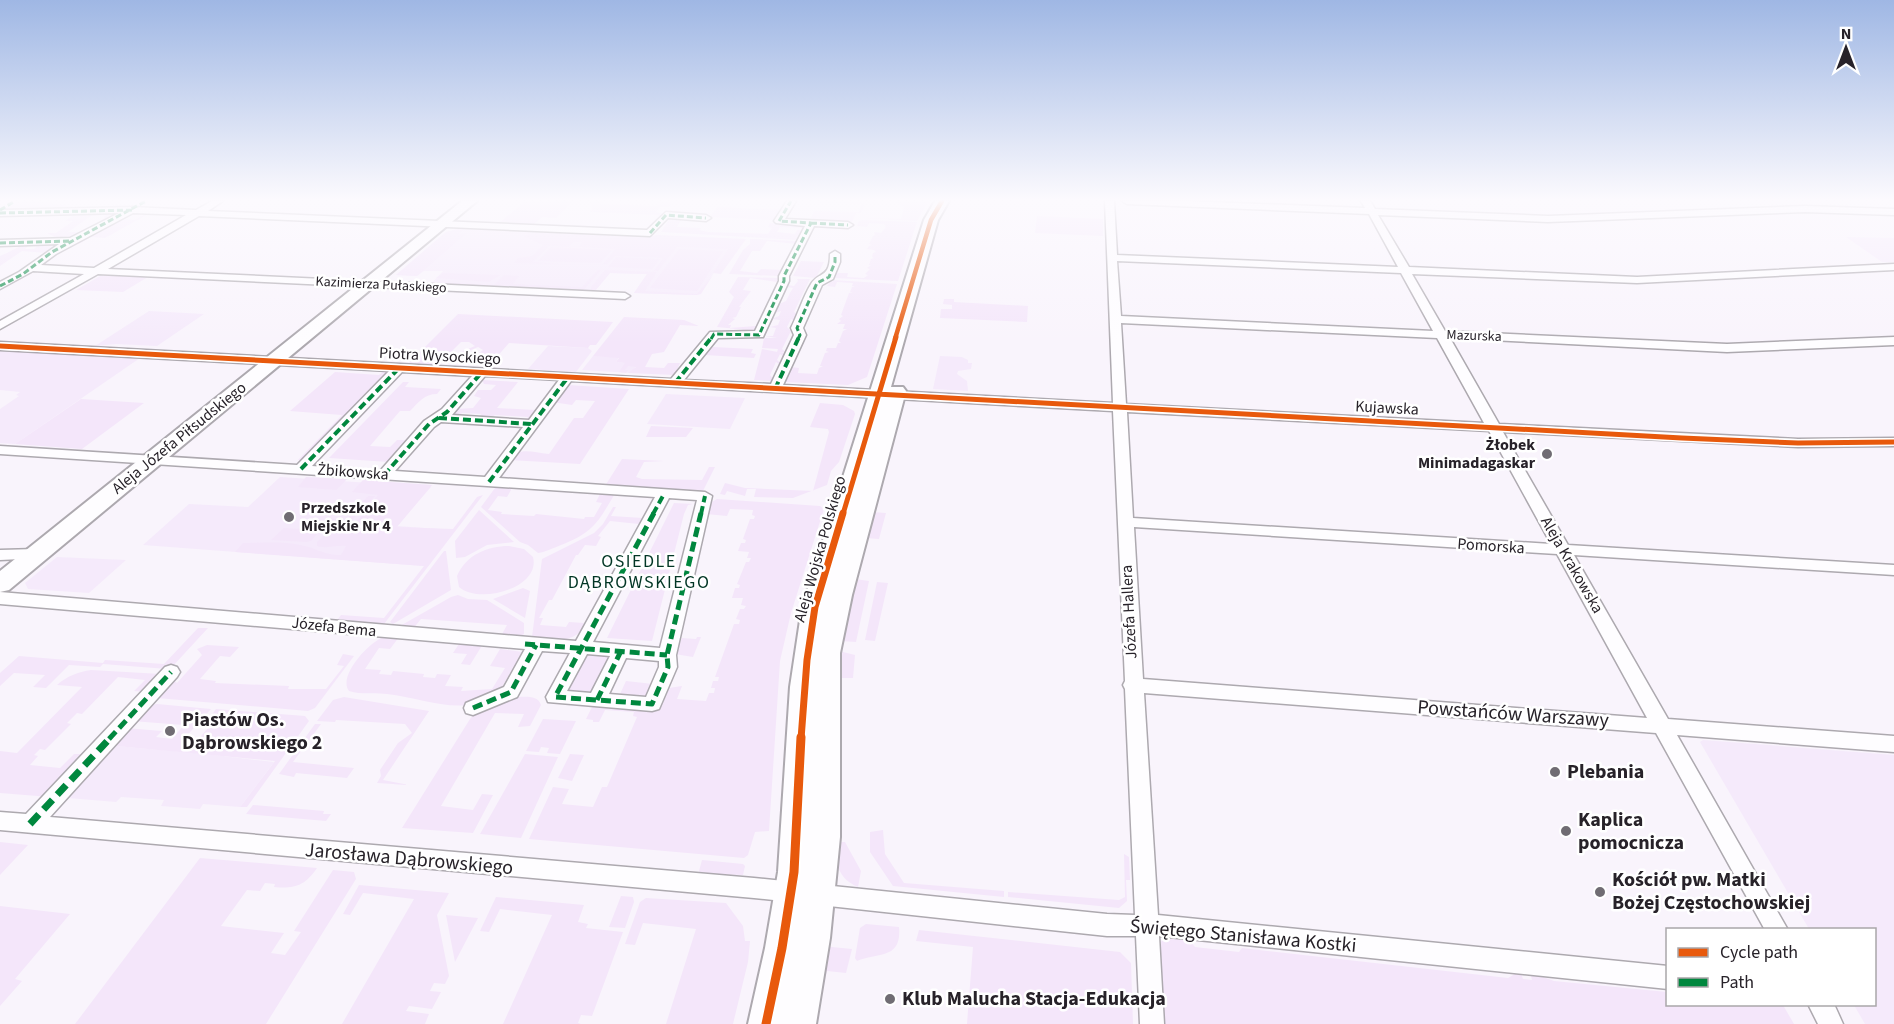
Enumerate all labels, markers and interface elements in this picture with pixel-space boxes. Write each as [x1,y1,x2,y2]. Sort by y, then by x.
north arrow [1816,18,1876,78]
text: N [1841,23,1851,45]
street label: Kazimierza Pułaskiego [315,272,447,298]
street label: Mazurska [1446,325,1502,347]
street label: Piotra Wysockiego [378,342,502,370]
street label: Aleja Józefa Piłsudskiego [107,377,251,499]
street label: Kujawska [1355,395,1419,421]
place label: Żłobek Minimadagaskar [1418,434,1536,474]
marker: Żłobek Minimadagaskar [1540,447,1554,461]
street label: Żbikowska [316,459,390,485]
street label: Aleja Wojska Polskiego [789,473,851,625]
place label: Przedszkole Miejskie Nr 4 [301,497,391,537]
marker: Przedszkole Miejskie Nr 4 [282,510,296,524]
street label: Aleja Krakowska [1535,512,1609,618]
street label: Pomorska [1457,533,1525,559]
district label: OSIEDLE DĄBROWSKIEGO [568,549,710,595]
street label: Józefa Hallera [1116,564,1142,660]
street label: Józefa Bema [291,612,377,642]
street label: Powstańców Warszawy [1416,693,1610,735]
place label: Piastów Os. Dąbrowskiego 2 [182,706,322,757]
marker: Piastów Os. Dąbrowskiego 2 [163,724,177,738]
place label: Plebania [1567,758,1644,786]
marker: Plebania [1548,765,1562,779]
place label: Kaplica pomocnicza [1578,806,1684,857]
marker: Kaplica pomocnicza [1559,824,1573,838]
street label: Jarosława Dąbrowskiego [304,836,514,882]
place label: Kościół pw. Matki Bożej Częstochowskiej [1612,866,1810,917]
marker: Kościół pw. Matki Bożej Częstochowskiej [1593,885,1607,899]
street label: Świętego Stanisława Kostki [1128,912,1358,960]
legend [1666,928,1876,1006]
text: Cycle path [1720,940,1798,965]
text: Path [1720,970,1754,995]
place label: Klub Malucha Stacja-Edukacja [902,985,1166,1013]
marker: Klub Malucha Stacja-Edukacja [883,992,897,1006]

